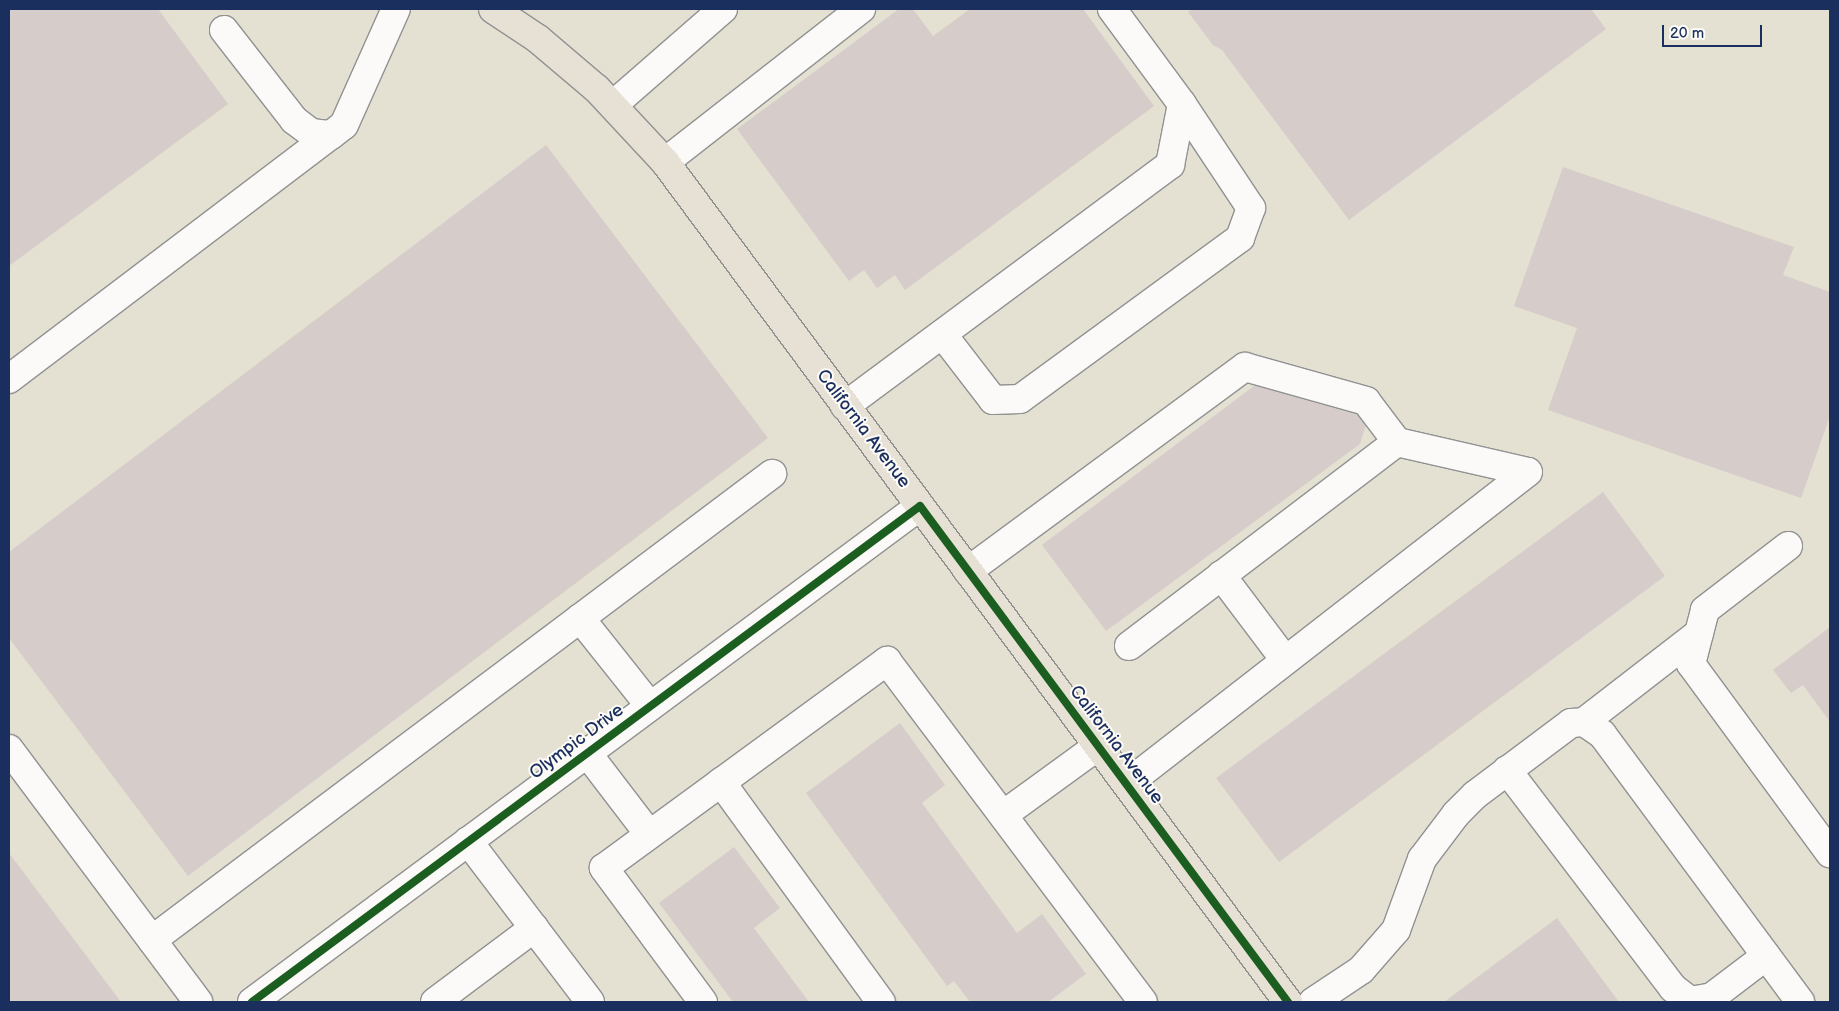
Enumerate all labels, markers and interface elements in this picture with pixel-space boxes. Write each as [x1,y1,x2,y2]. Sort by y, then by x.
scale bar [1664,15,1764,47]
text: 20 m [1670,24,1704,43]
street label: California Avenue [811,366,915,492]
street label: California Avenue [1064,682,1168,808]
street label: Olympic Drive [526,700,628,784]

